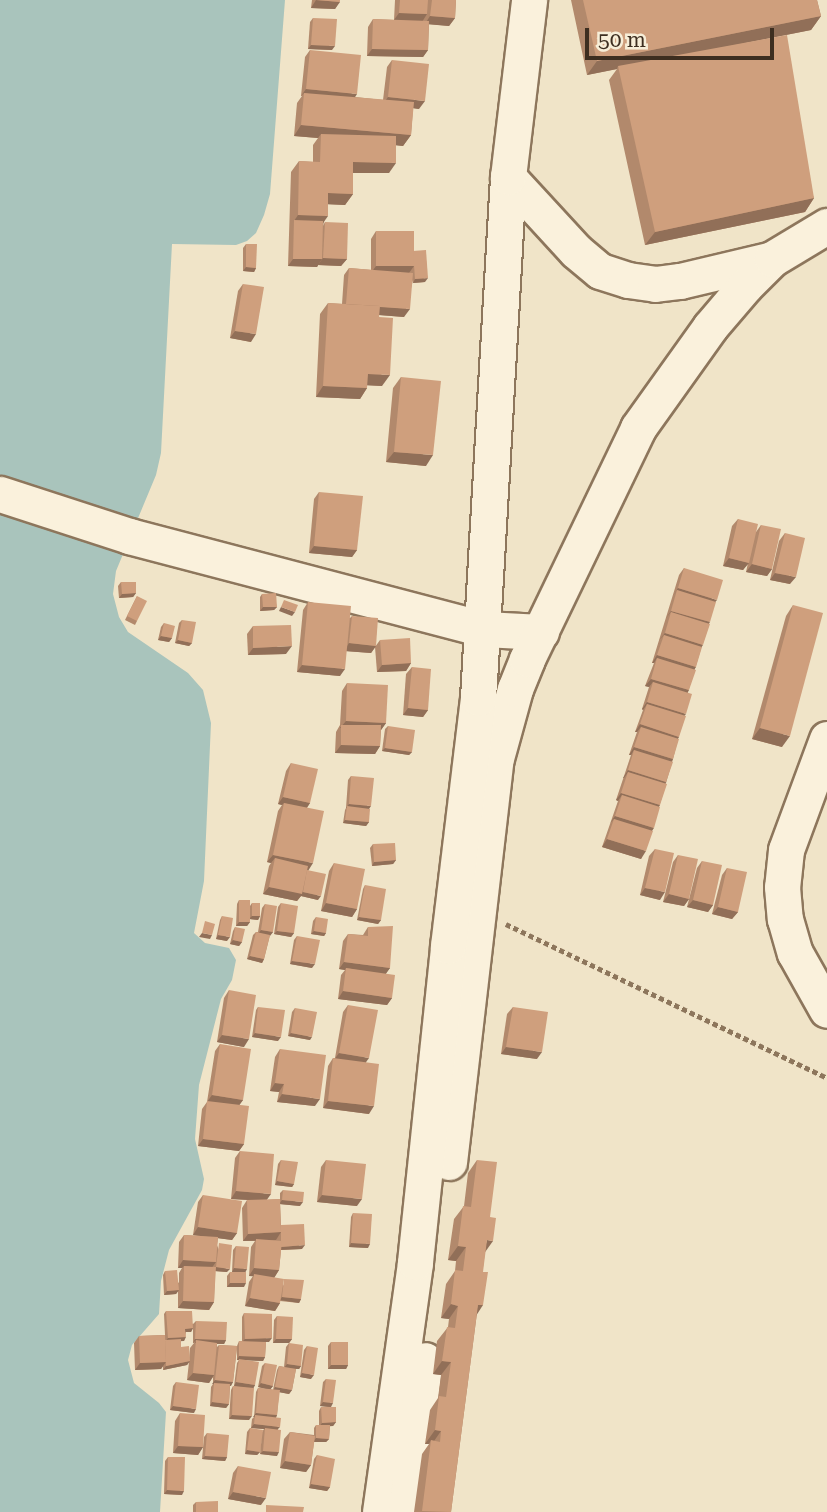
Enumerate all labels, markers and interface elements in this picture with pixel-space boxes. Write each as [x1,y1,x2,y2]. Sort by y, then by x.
scale bar [589,14,778,58]
text: 50 m [598,28,646,52]

